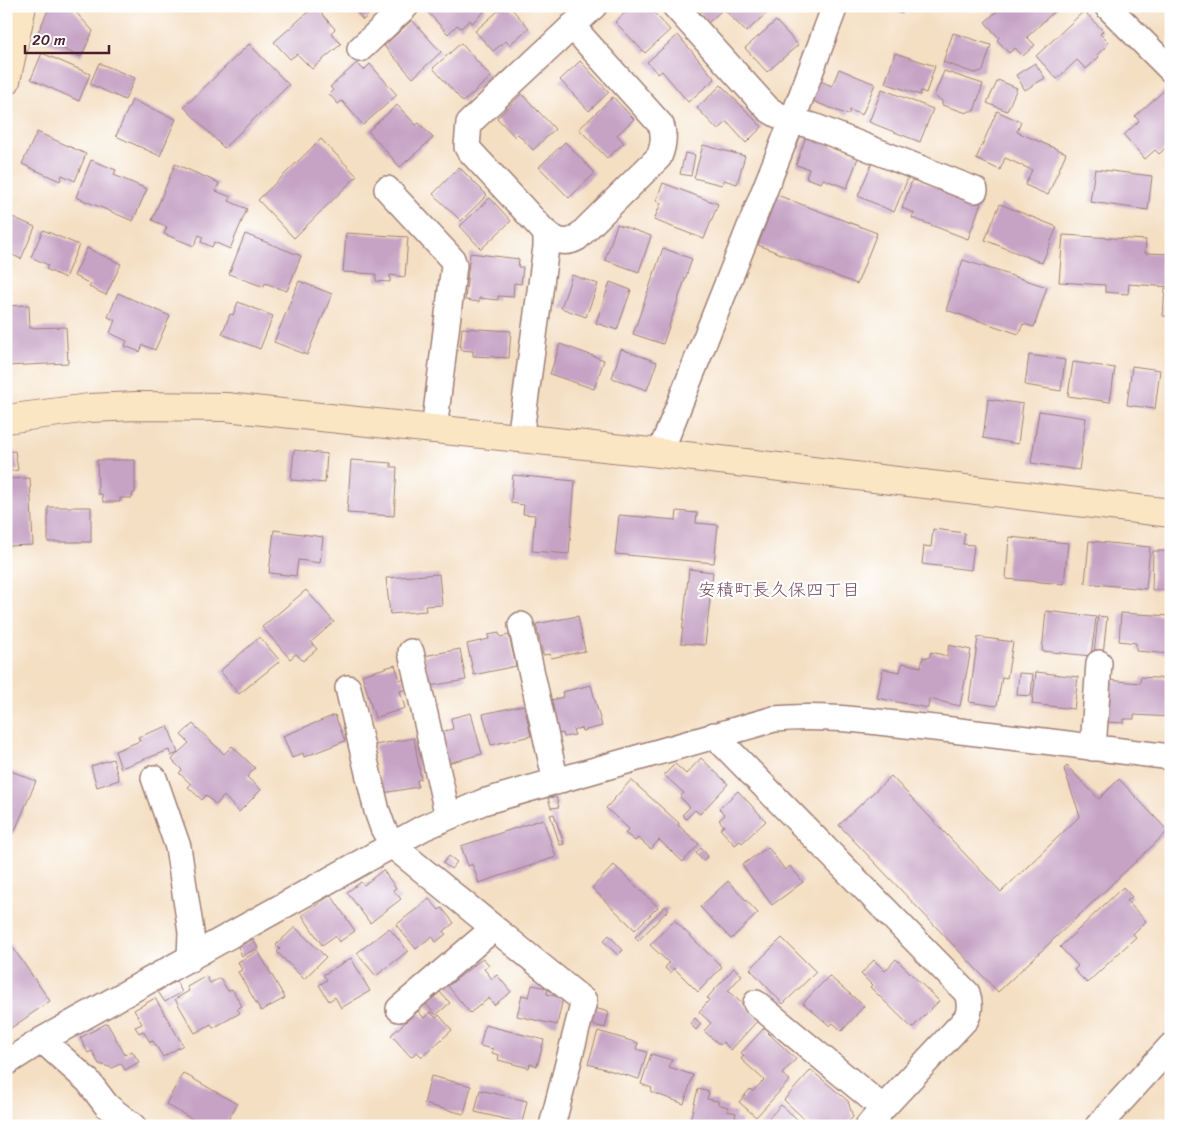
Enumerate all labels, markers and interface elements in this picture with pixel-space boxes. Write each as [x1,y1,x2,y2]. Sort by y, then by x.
scale bar [25,22,109,54]
text: 20 m [32,27,66,53]
district label: 安積町長久保四丁目 [698,574,860,606]

